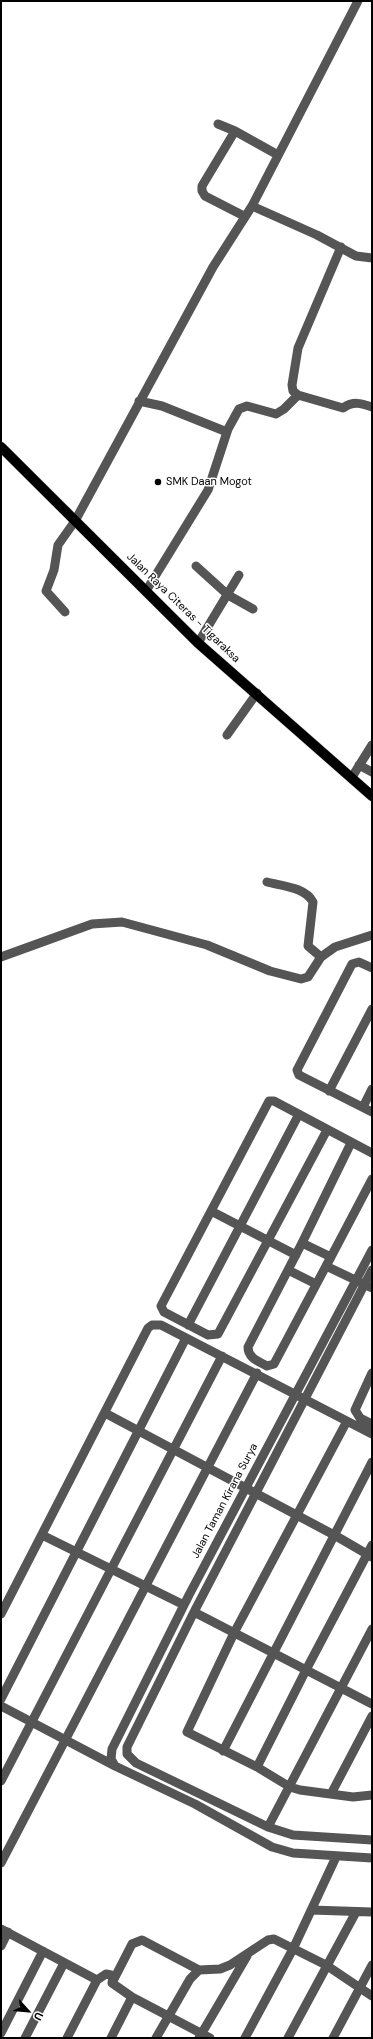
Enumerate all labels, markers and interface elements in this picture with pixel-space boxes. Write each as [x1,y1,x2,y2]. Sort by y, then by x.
place label: SMK Daan Mogot [166,475,252,489]
marker: SMK Daan Mogot [153,477,163,487]
street label: Jalan Raya Citeras - Tigaraksa [124,550,242,666]
street label: Jalan Taman Kirana Surya [189,1441,261,1561]
north arrow [8,1991,48,2031]
text: U [31,2010,47,2023]

